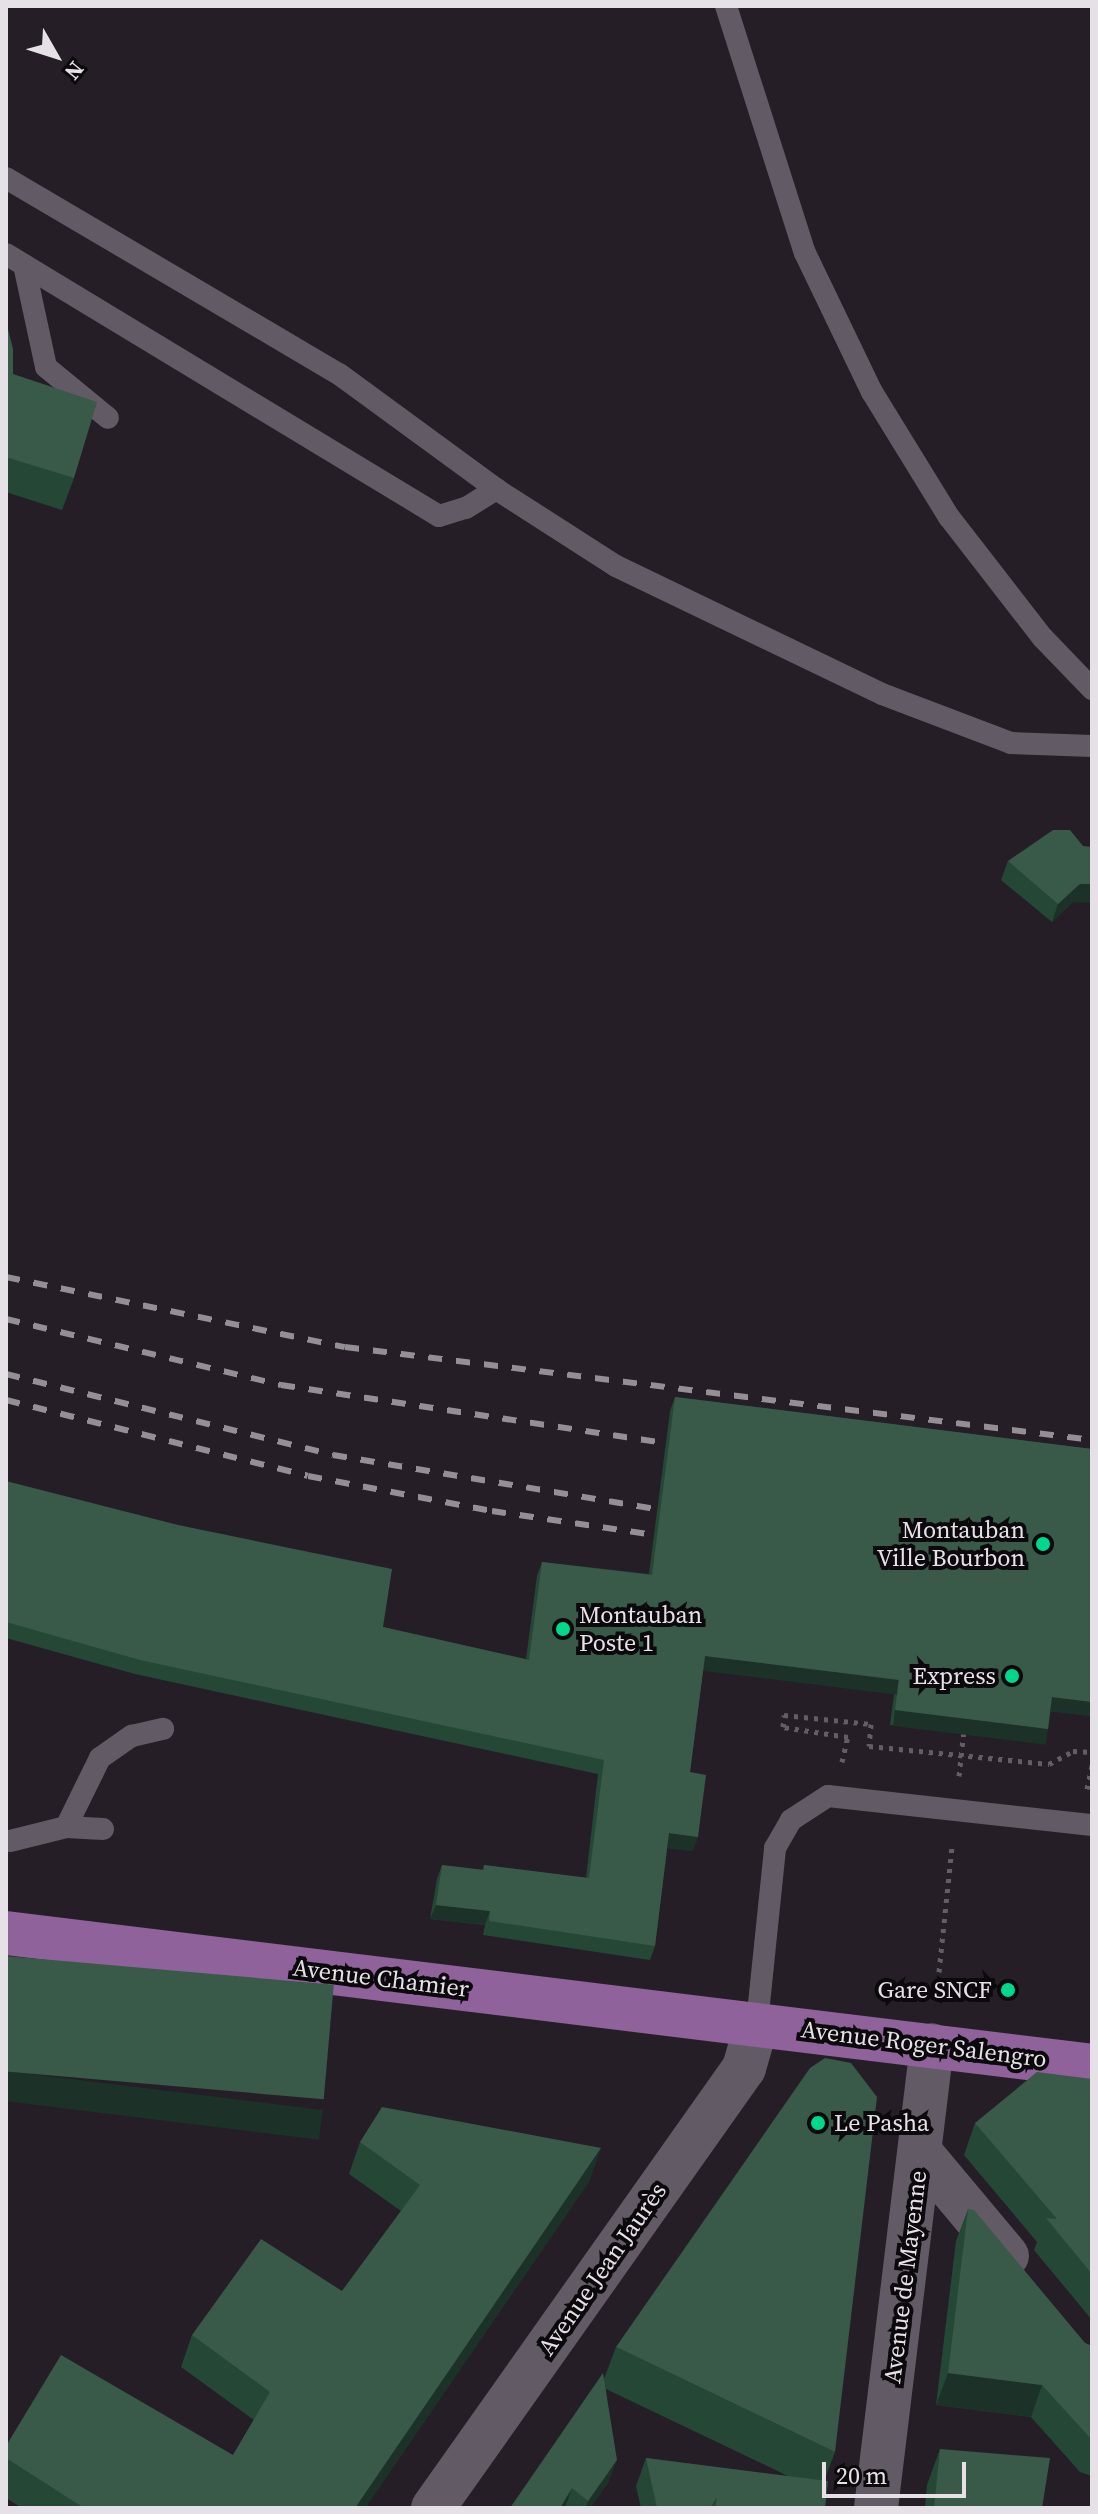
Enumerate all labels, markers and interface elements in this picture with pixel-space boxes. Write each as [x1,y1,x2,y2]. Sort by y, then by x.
north arrow [16,16,96,96]
text: N [58,55,91,87]
place label: Montauban Ville Bourbon [877,1516,1025,1572]
marker: Montauban Ville Bourbon [1032,1533,1054,1555]
place label: Montauban Poste 1 [579,1601,702,1657]
marker: Montauban Poste 1 [554,1620,572,1638]
place label: Express [912,1662,996,1690]
marker: Express [1003,1667,1021,1685]
street label: Avenue Chamier [291,1953,471,2003]
place label: Gare SNCF [878,1976,992,2004]
marker: Gare SNCF [999,1981,1017,1999]
street label: Avenue Roger Salengro [800,2015,1048,2073]
place label: Le Pasha [834,2109,929,2137]
marker: Le Pasha [809,2114,827,2132]
street label: Avenue de Mayenne [878,2169,932,2385]
street label: Avenue Jean Jaurès [532,2177,672,2361]
scale bar [826,2446,970,2496]
text: 20 m [836,2459,887,2492]

